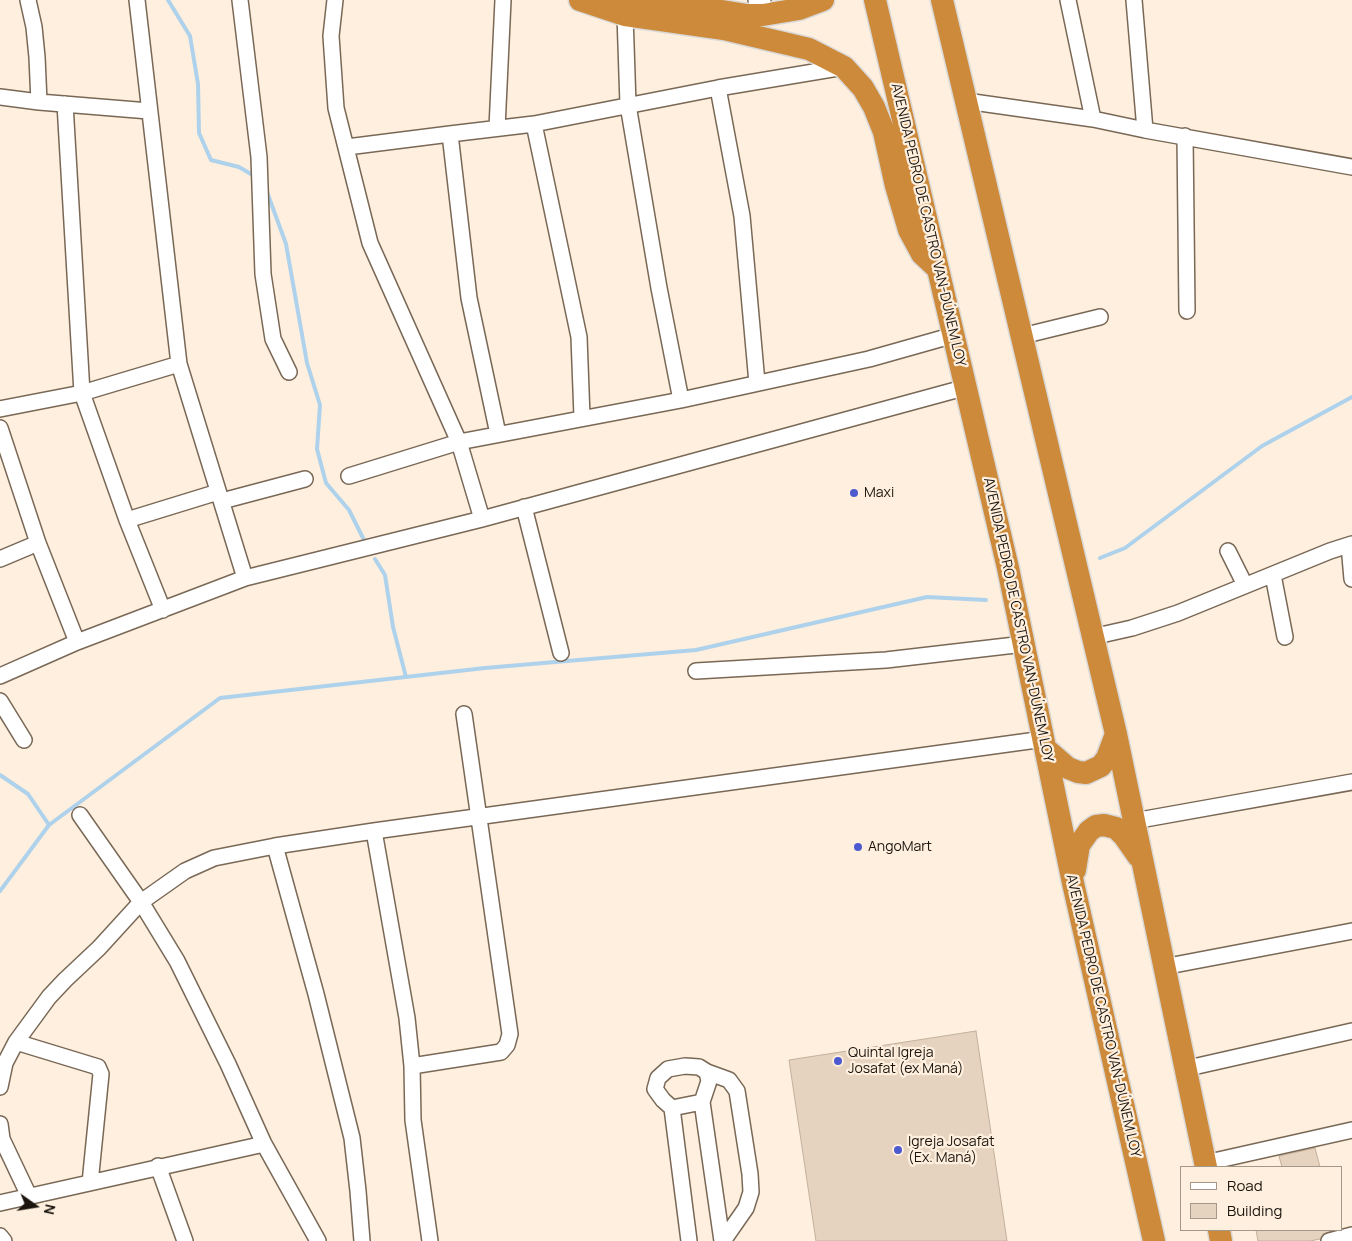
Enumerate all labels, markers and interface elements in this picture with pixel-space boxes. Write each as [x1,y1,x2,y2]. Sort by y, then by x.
street label: AVENIDA PEDRO DE CASTRO VAN-DÚNEM LOY [887,82,969,368]
street label: AVENIDA PEDRO DE CASTRO VAN-DÚNEM LOY [980,476,1056,764]
place label: Maxi [864,485,894,501]
marker: Maxi [848,487,860,499]
place label: AngoMart [868,839,932,855]
marker: AngoMart [852,841,864,853]
street label: AVENIDA PEDRO DE CASTRO VAN-DÚNEM LOY [1062,873,1144,1159]
place label: Quintal Igreja Josafat (ex Maná) [848,1045,964,1078]
marker: Quintal Igreja Josafat (ex Maná) [832,1055,844,1067]
place label: Igreja Josafat (Ex. Maná) [908,1134,995,1166]
marker: Igreja Josafat (Ex. Maná) [892,1144,904,1156]
legend [1180,1166,1342,1231]
text: Road [1227,1175,1263,1196]
north arrow [10,1181,60,1231]
text: Building [1227,1200,1282,1221]
text: N [40,1202,60,1217]

